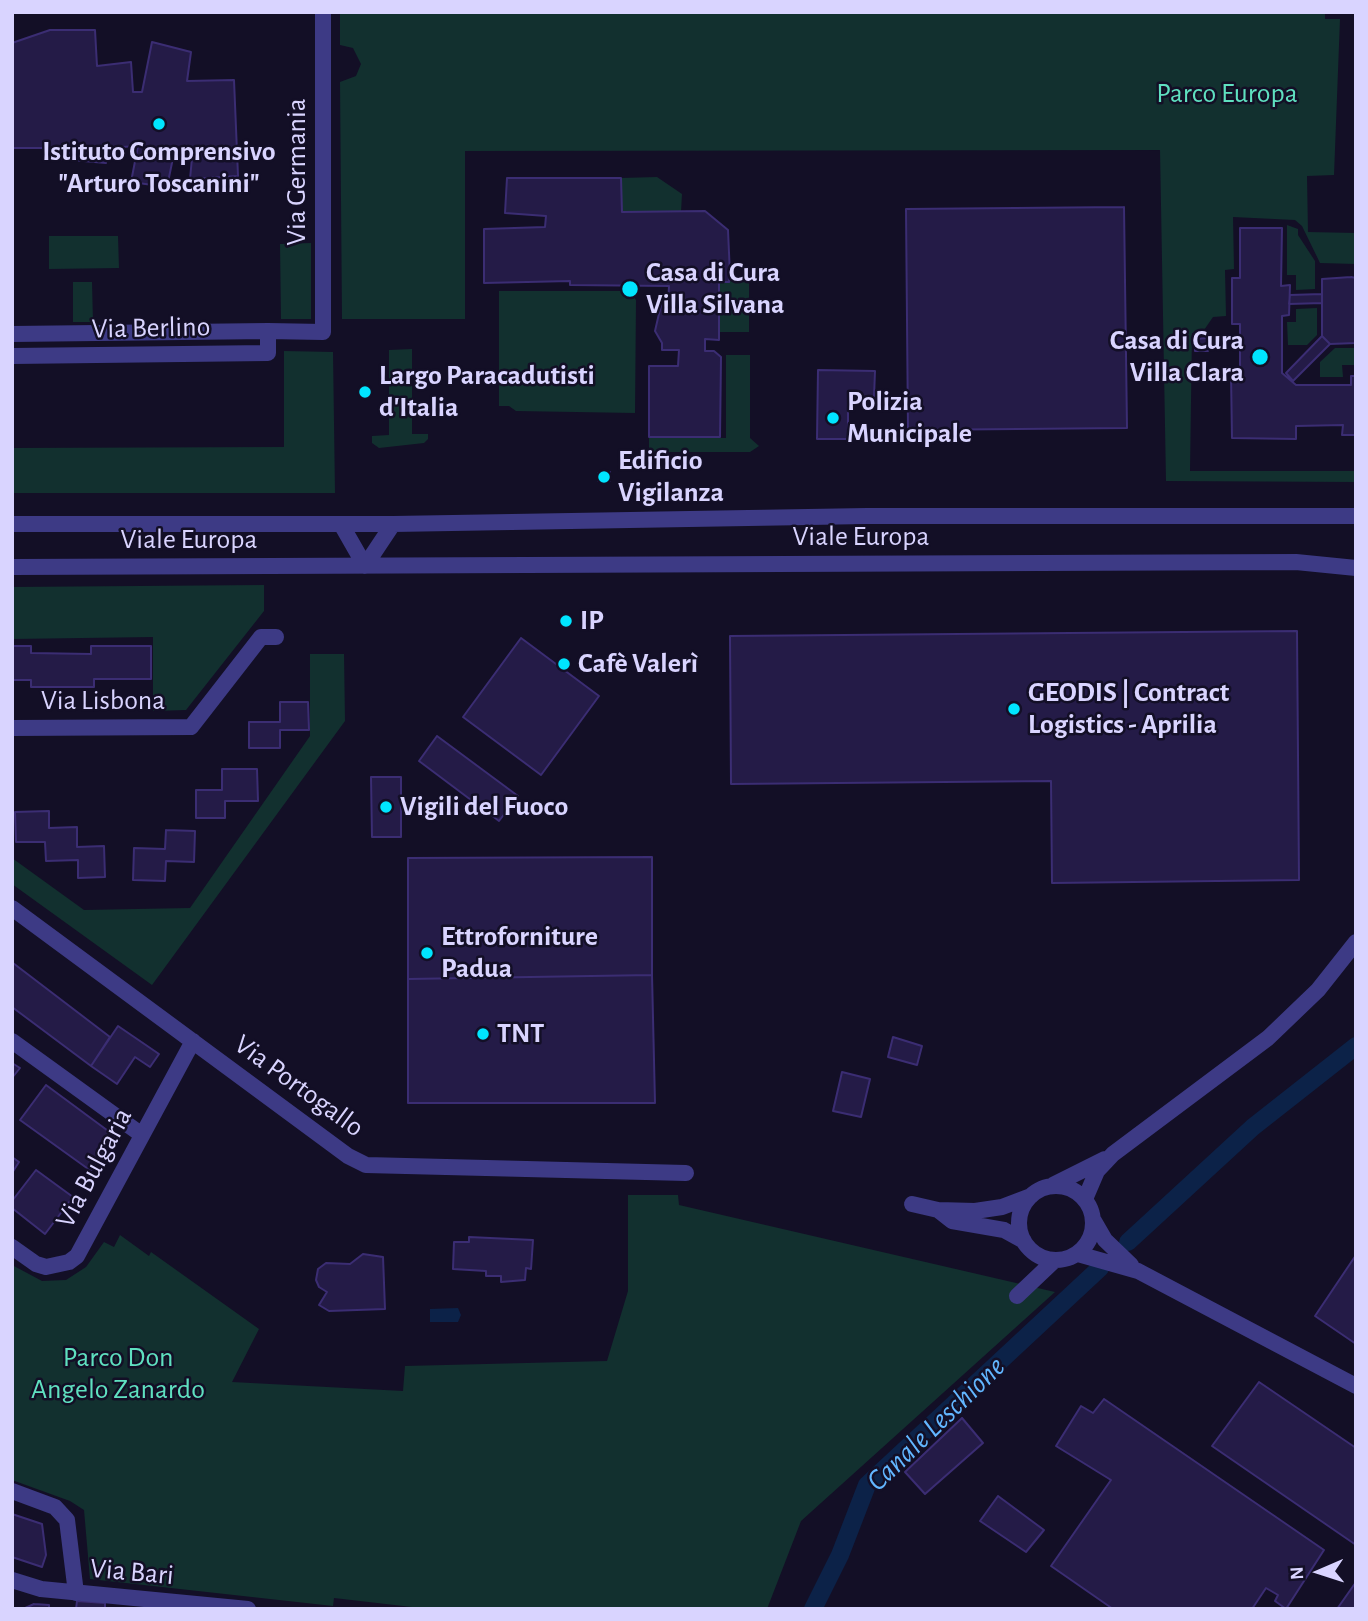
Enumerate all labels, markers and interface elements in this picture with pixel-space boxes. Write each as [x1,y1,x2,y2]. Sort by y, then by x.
park label: Parco Europa [1156,77,1298,111]
street label: Via Germania [280,98,314,246]
marker: Istituto Comprensivo "Arturo Toscanini" [151,116,167,132]
place label: Istituto Comprensivo "Arturo Toscanini" [42,135,276,201]
place label: Casa di Cura Villa Silvana [646,256,784,322]
marker: Casa di Cura Villa Silvana [620,279,640,299]
street label: Via Berlino [91,310,211,346]
place label: Casa di Cura Villa Clara [1110,324,1244,390]
marker: Casa di Cura Villa Clara [1250,347,1270,367]
place label: Largo Paracadutisti d'Italia [379,359,595,425]
marker: Largo Paracadutisti d'Italia [357,384,373,400]
place label: Polizia Municipale [847,385,972,451]
marker: Polizia Municipale [825,410,841,426]
place label: Edificio Vigilanza [618,444,724,510]
marker: Edificio Vigilanza [596,469,612,485]
street label: Viale Europa [793,520,929,554]
street label: Viale Europa [121,523,257,557]
place label: IP [580,604,604,638]
marker: IP [558,613,574,629]
place label: Cafè Valerì [578,647,698,681]
marker: Cafè Valerì [556,656,572,672]
place label: GEODIS | Contract Logistics - Aprilia [1028,676,1229,742]
street label: Via Lisbona [41,684,165,718]
marker: GEODIS | Contract Logistics - Aprilia [1006,701,1022,717]
place label: Vigili del Fuoco [400,790,568,824]
marker: Vigili del Fuoco [378,799,394,815]
place label: Ettroforniture Padua [441,920,598,986]
marker: Ettroforniture Padua [419,945,435,961]
place label: TNT [497,1017,544,1051]
marker: TNT [475,1026,491,1042]
street label: Via Portogallo [228,1028,370,1144]
street label: Via Bulgaria [48,1102,140,1234]
park label: Parco Don Angelo Zanardo [31,1341,205,1407]
water label: Canale Leschione [859,1349,1013,1499]
north arrow [1284,1537,1354,1607]
street label: Via Bari [89,1552,175,1592]
text: N [1288,1566,1307,1580]

